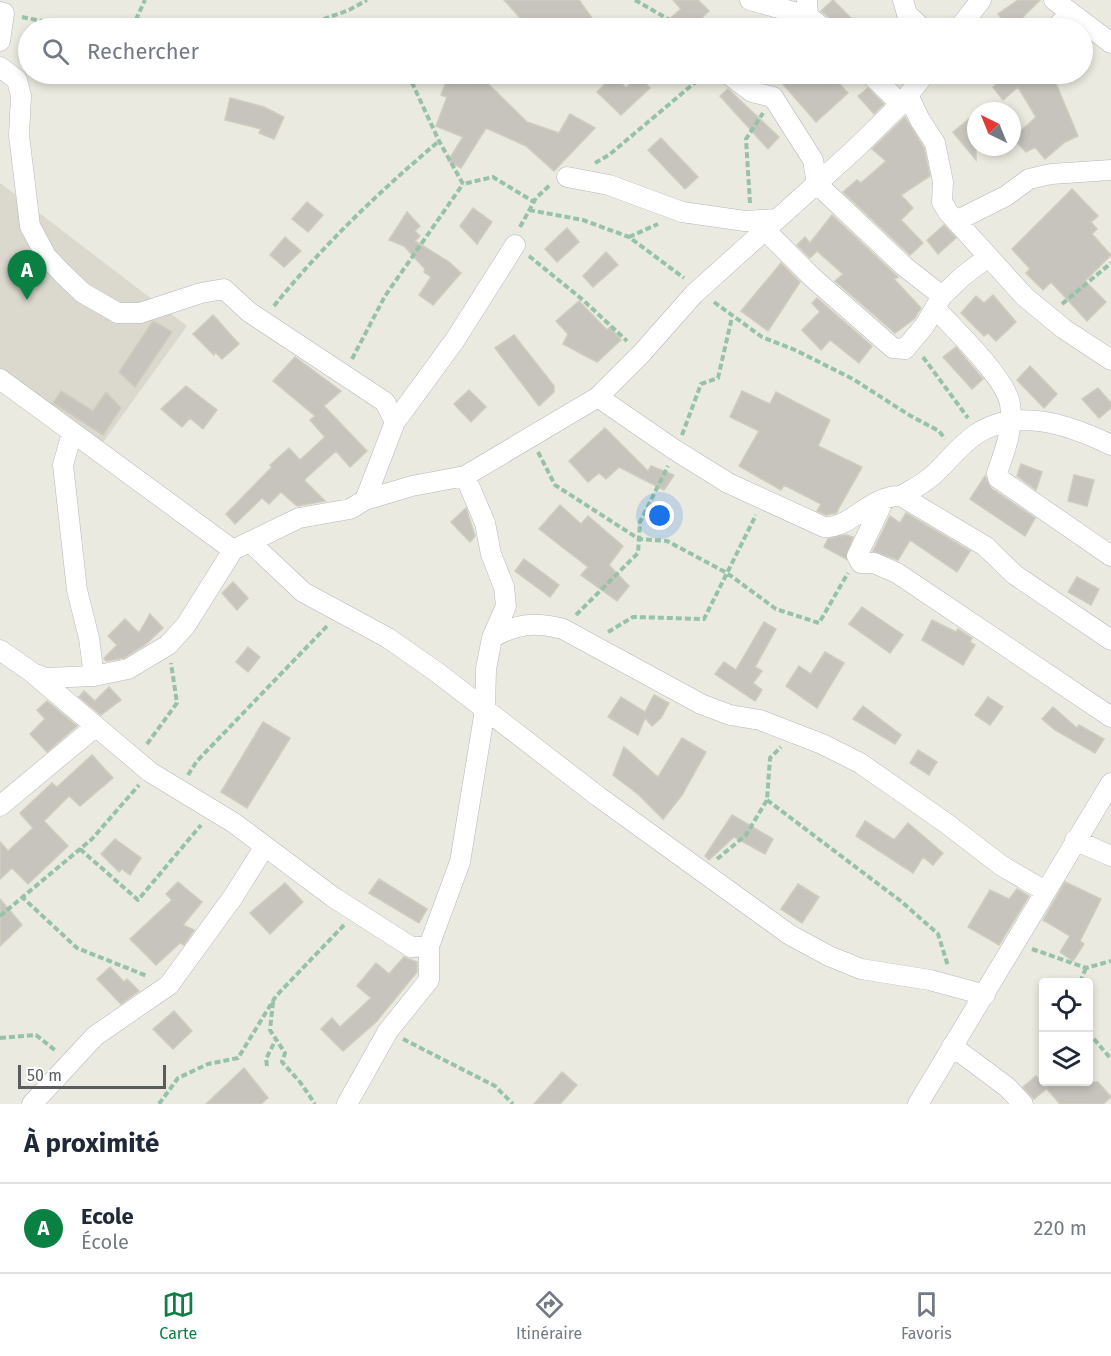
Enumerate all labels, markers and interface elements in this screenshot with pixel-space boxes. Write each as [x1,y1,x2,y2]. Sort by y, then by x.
search box [18,18,1093,84]
icon: search [39,35,72,68]
text: Rechercher [87,38,199,65]
north arrow [967,102,1021,156]
pin: A [8,250,46,300]
your location [645,501,674,530]
map controls [1039,978,1093,1086]
button: locate [1039,978,1093,1032]
button: layers [1039,1032,1093,1086]
scale bar [18,1062,166,1090]
text: 50 m [27,1066,62,1085]
text: À proximité [24,1128,159,1159]
text: Ecole [81,1203,134,1230]
text: A [38,1216,49,1240]
text: 220 m [1034,1216,1087,1240]
text: École [81,1230,129,1254]
tab: Carte [159,1288,197,1343]
tab: Itinéraire [516,1288,582,1343]
tab: Favoris [901,1288,952,1343]

